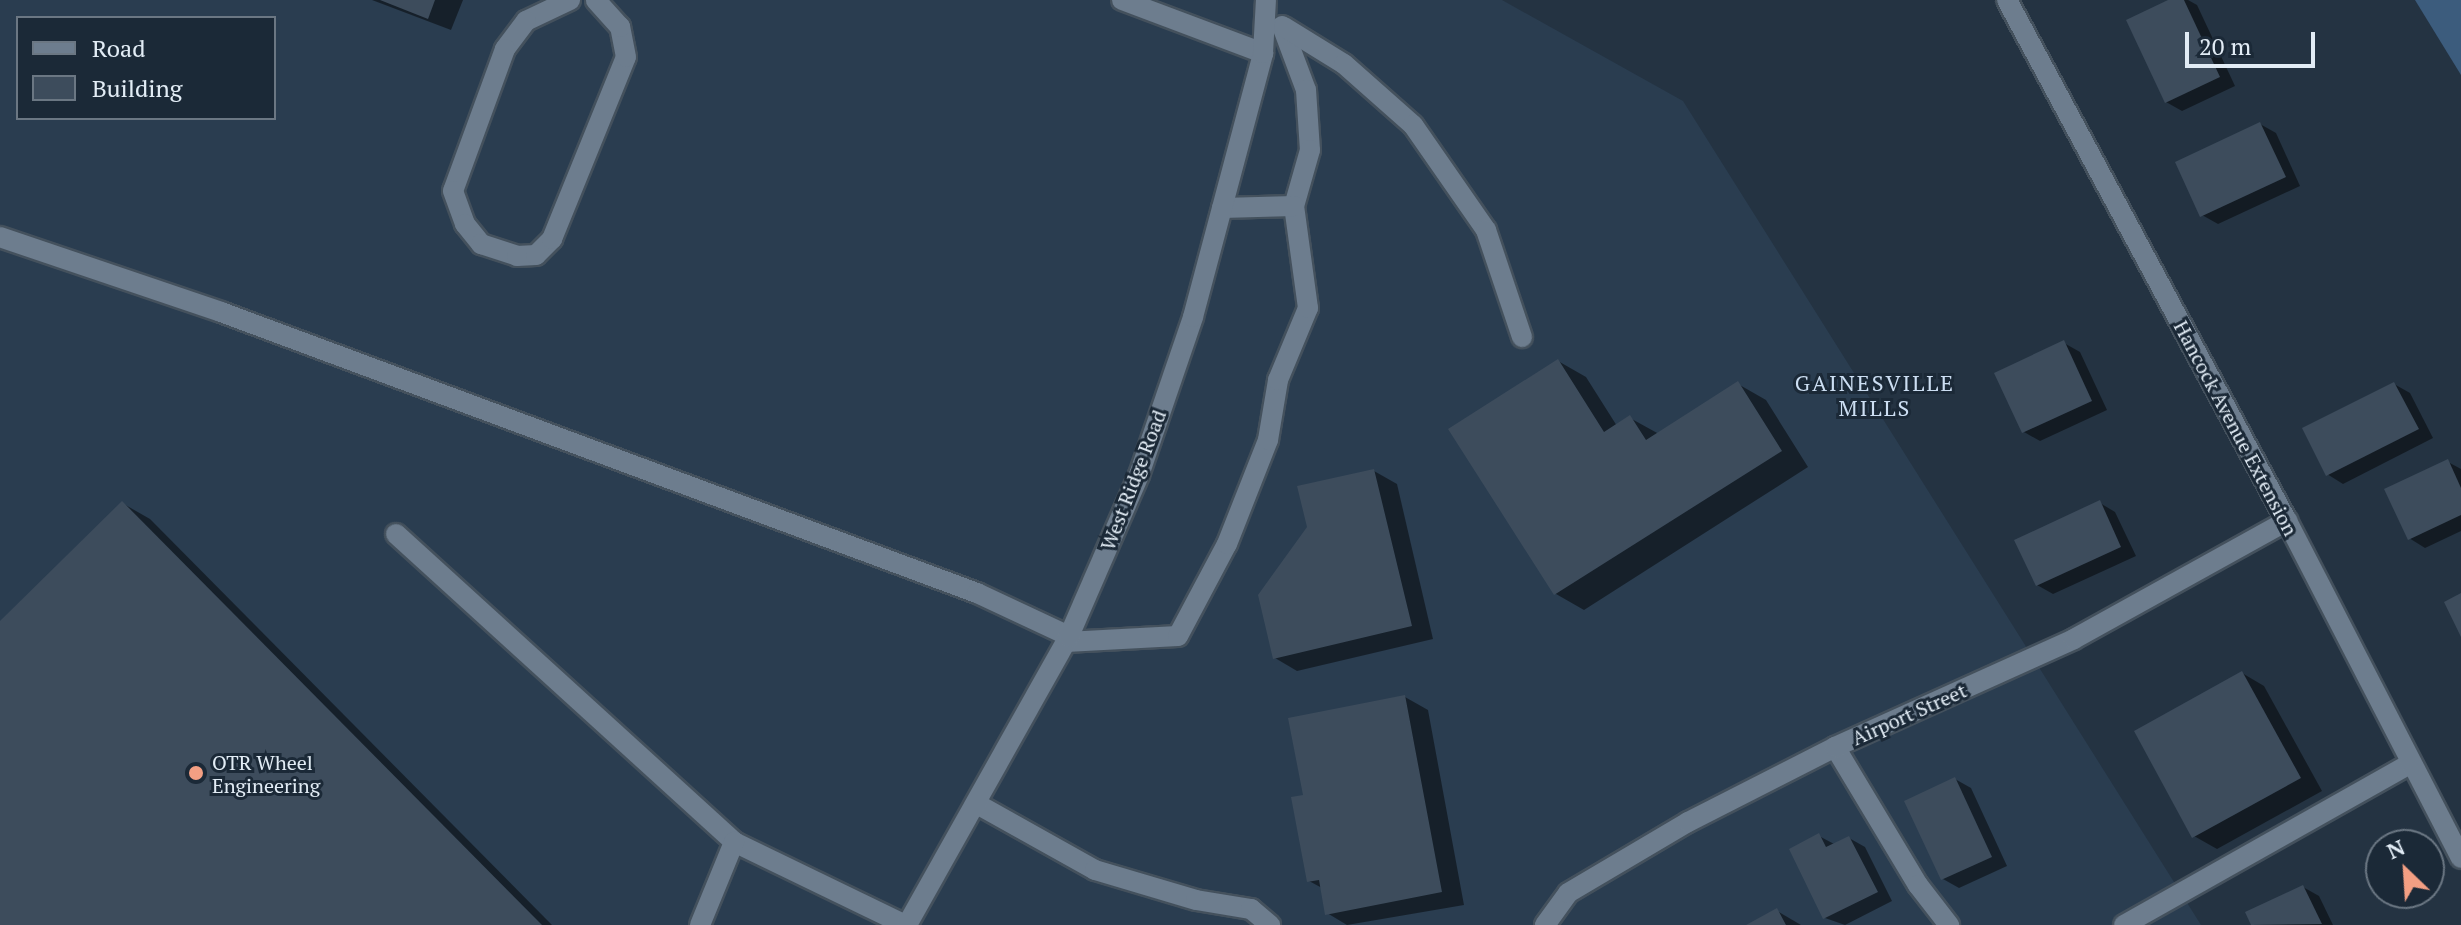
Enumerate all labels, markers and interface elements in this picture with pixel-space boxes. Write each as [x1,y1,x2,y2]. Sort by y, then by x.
legend [16,16,276,120]
scale bar [2189,16,2319,66]
text: 20 m [2199,30,2251,62]
text: Road [92,32,146,64]
text: Building [92,72,182,104]
street label: Hancock Avenue Extension [2169,316,2303,540]
district label: GAINESVILLE MILLS [1795,369,1955,420]
street label: West Ridge Road [1095,406,1171,554]
street label: Airport Street [1848,678,1970,750]
place label: OTR Wheel Engineering [212,750,320,797]
marker: OTR Wheel Engineering [187,764,205,782]
north arrow [2365,829,2445,909]
text: N [2382,832,2409,865]

